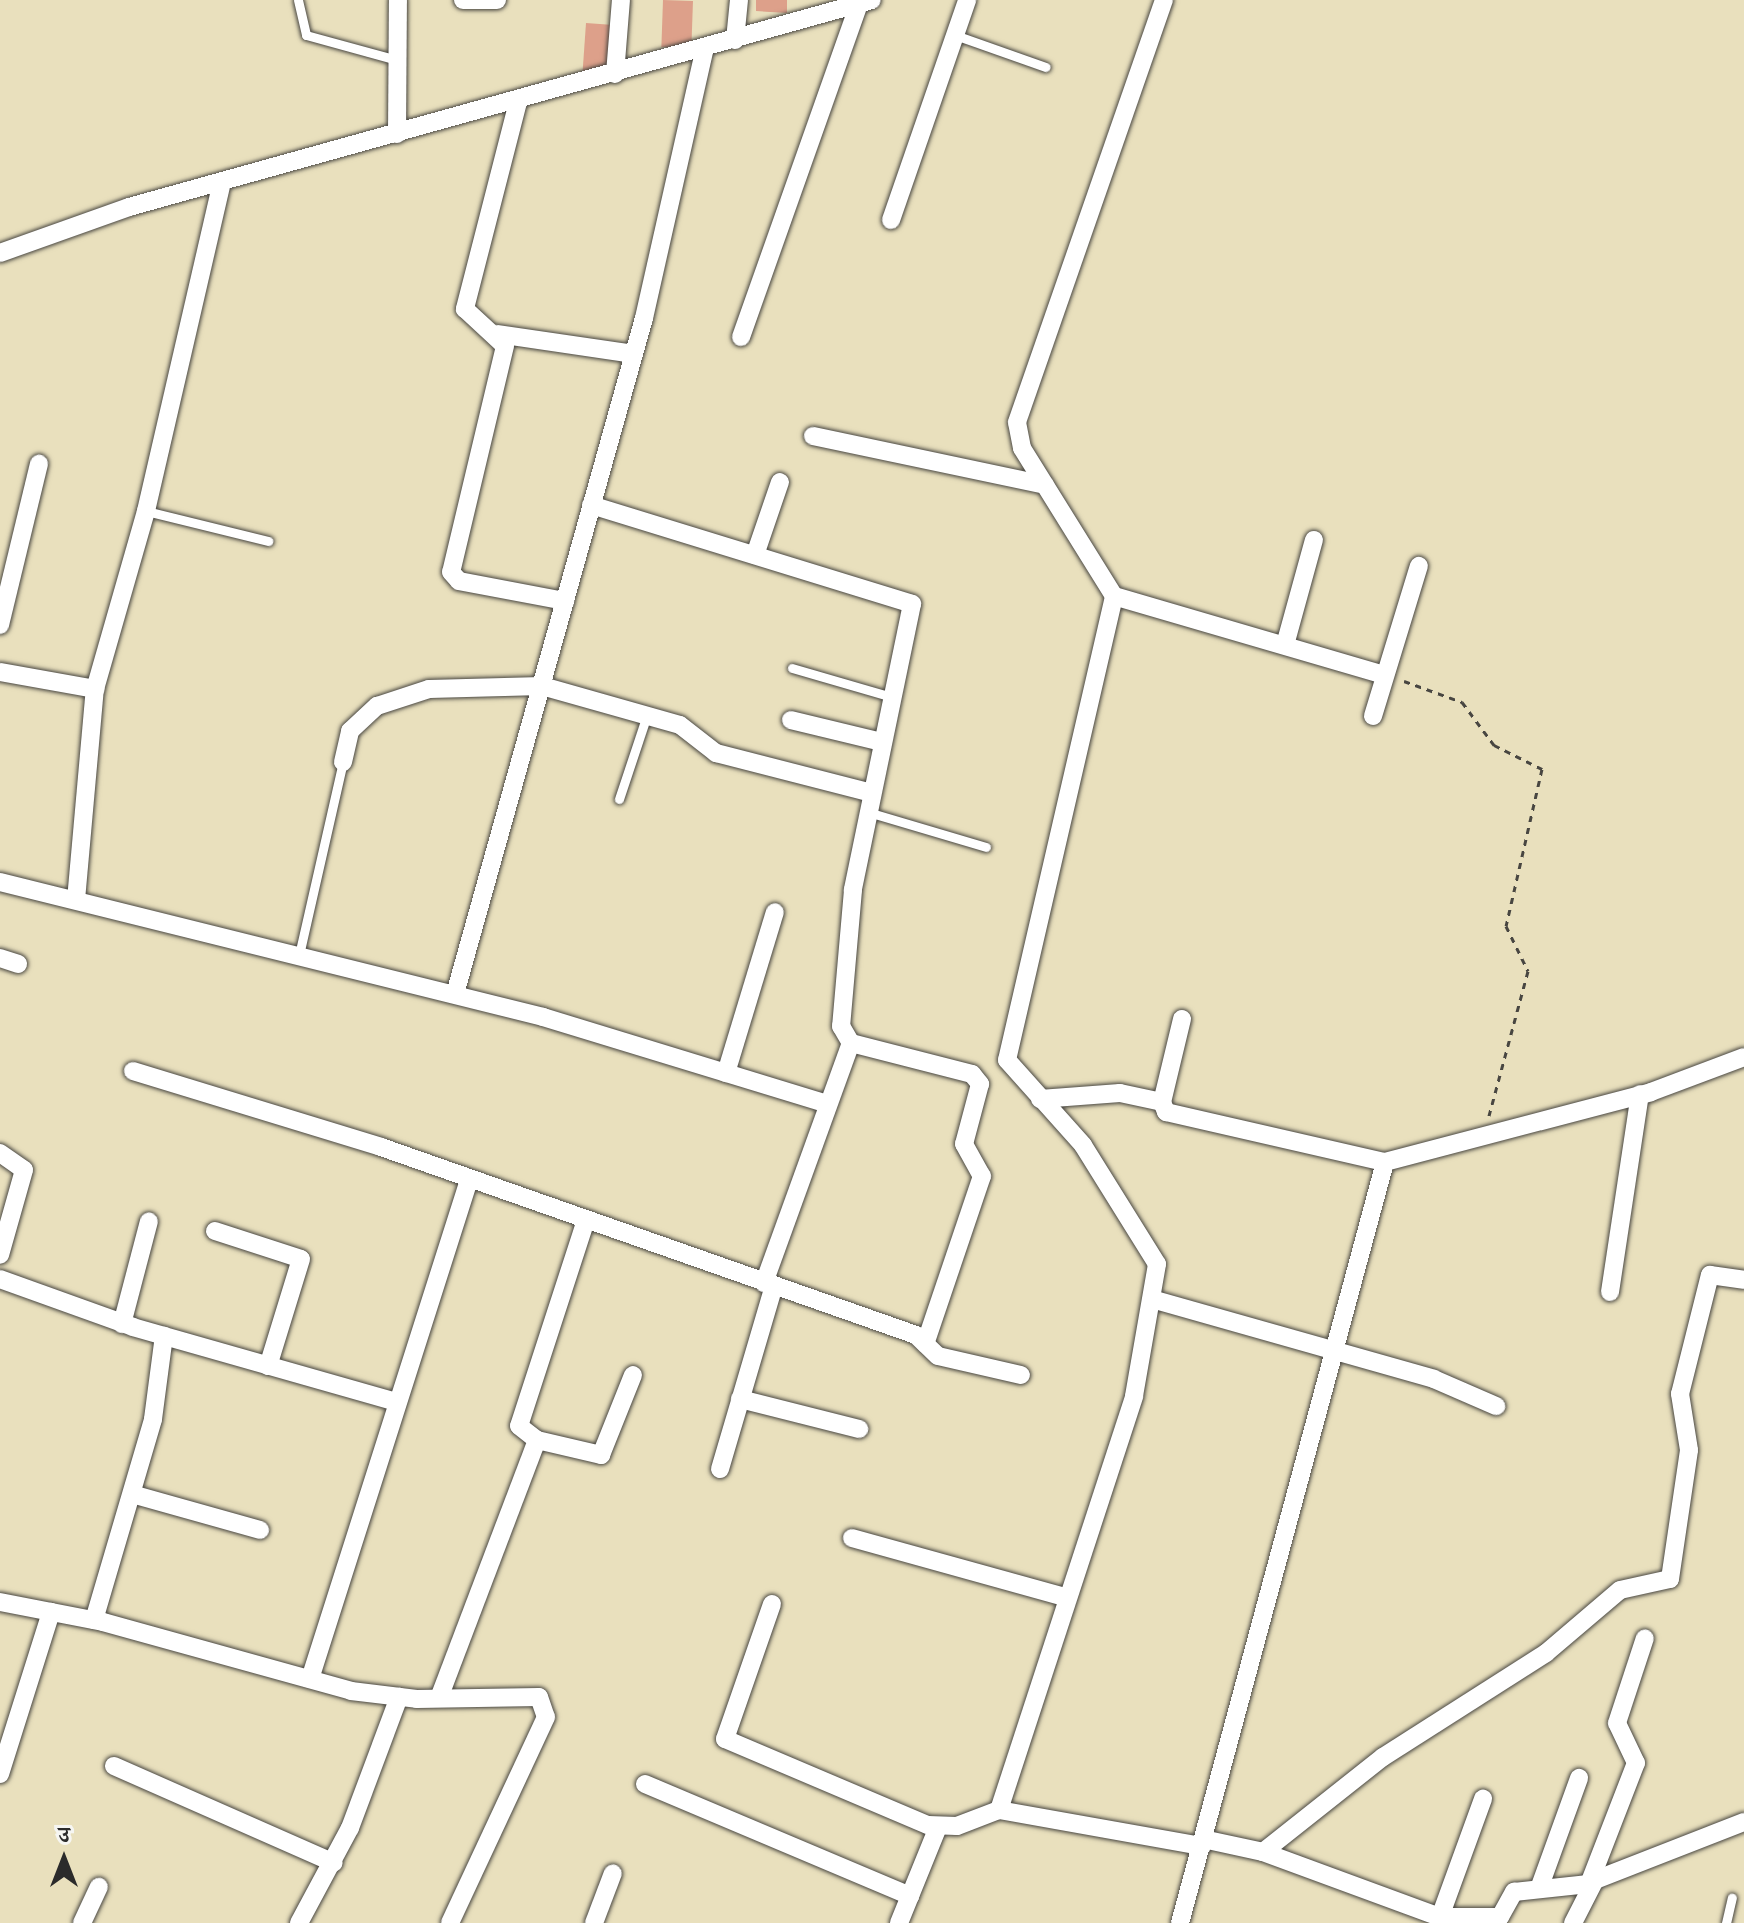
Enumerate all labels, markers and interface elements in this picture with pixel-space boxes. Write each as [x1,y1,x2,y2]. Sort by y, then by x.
north arrow [24,1819,104,1899]
text: उ [58,1821,70,1849]

